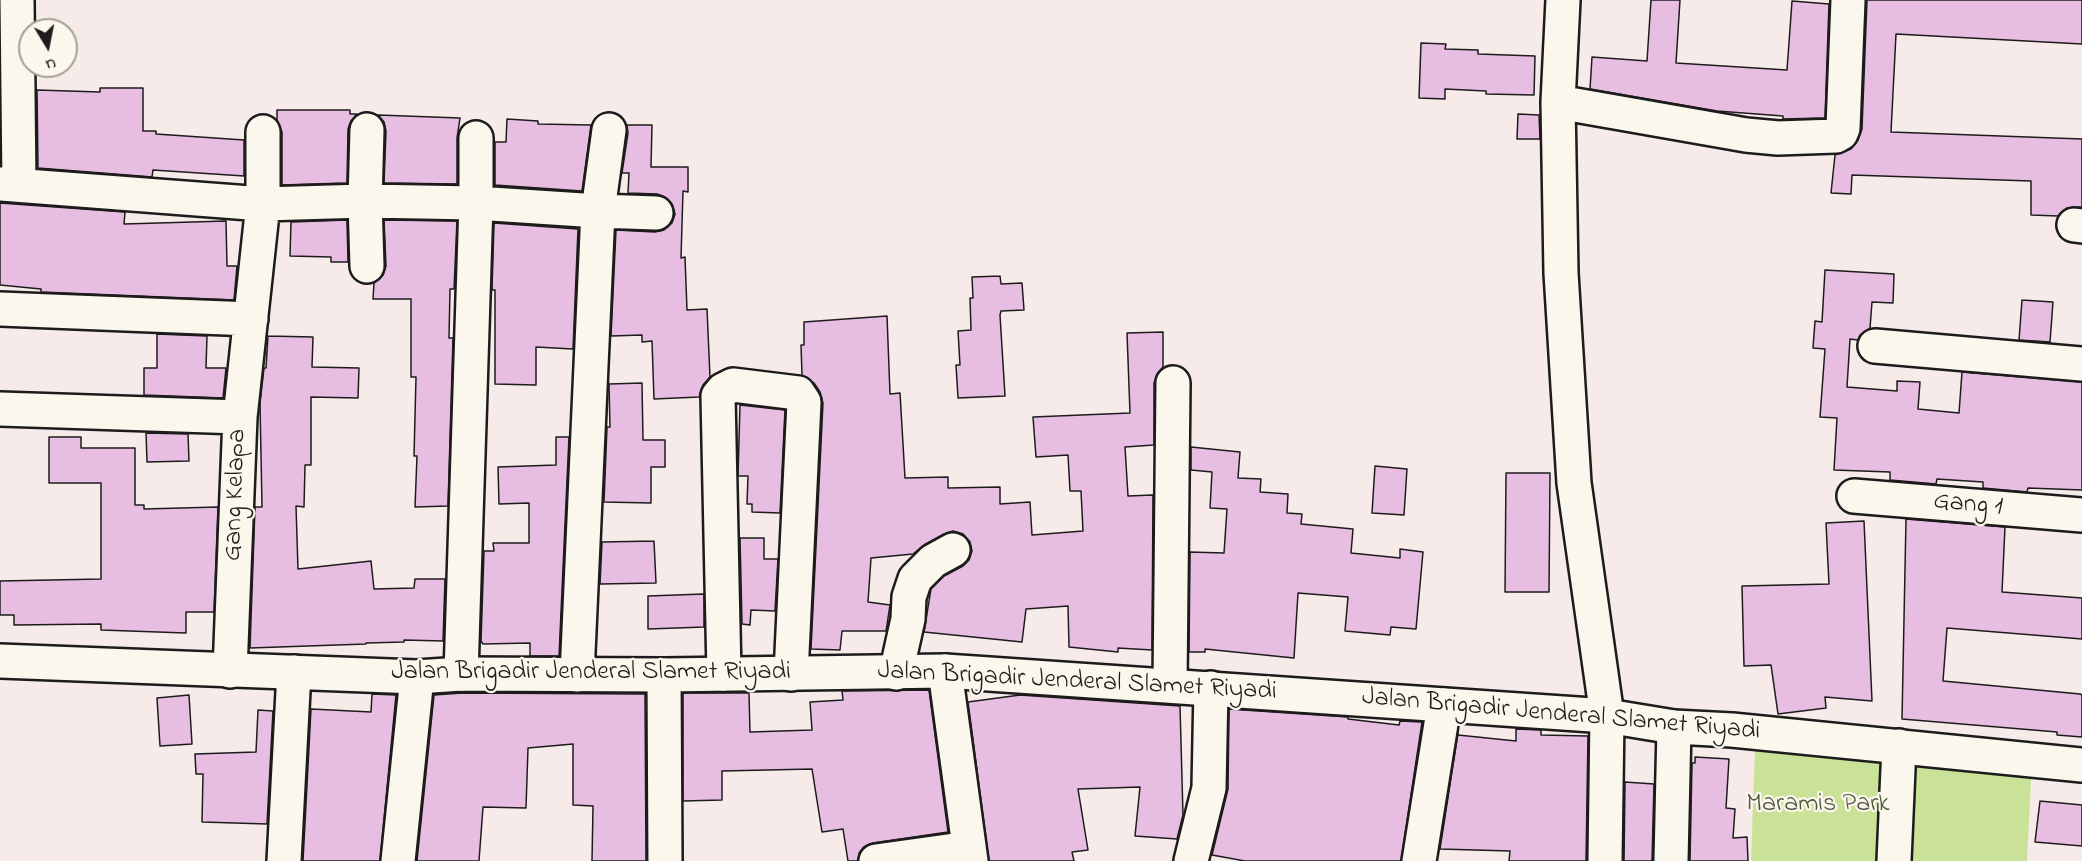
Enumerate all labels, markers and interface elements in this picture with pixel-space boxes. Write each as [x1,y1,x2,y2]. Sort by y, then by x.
north arrow [18,18,78,78]
text: U [44,51,58,76]
street label: Gang Kelapa [219,428,255,562]
street label: Gang 1 [1932,487,2004,525]
street label: Jalan Brigadir Jenderal Slamet Riyadi [877,657,1277,709]
street label: Jalan Brigadir Jenderal Slamet Riyadi [391,658,791,690]
street label: Jalan Brigadir Jenderal Slamet Riyadi [1361,683,1761,749]
park label: Maramis Park [1746,790,1890,822]

